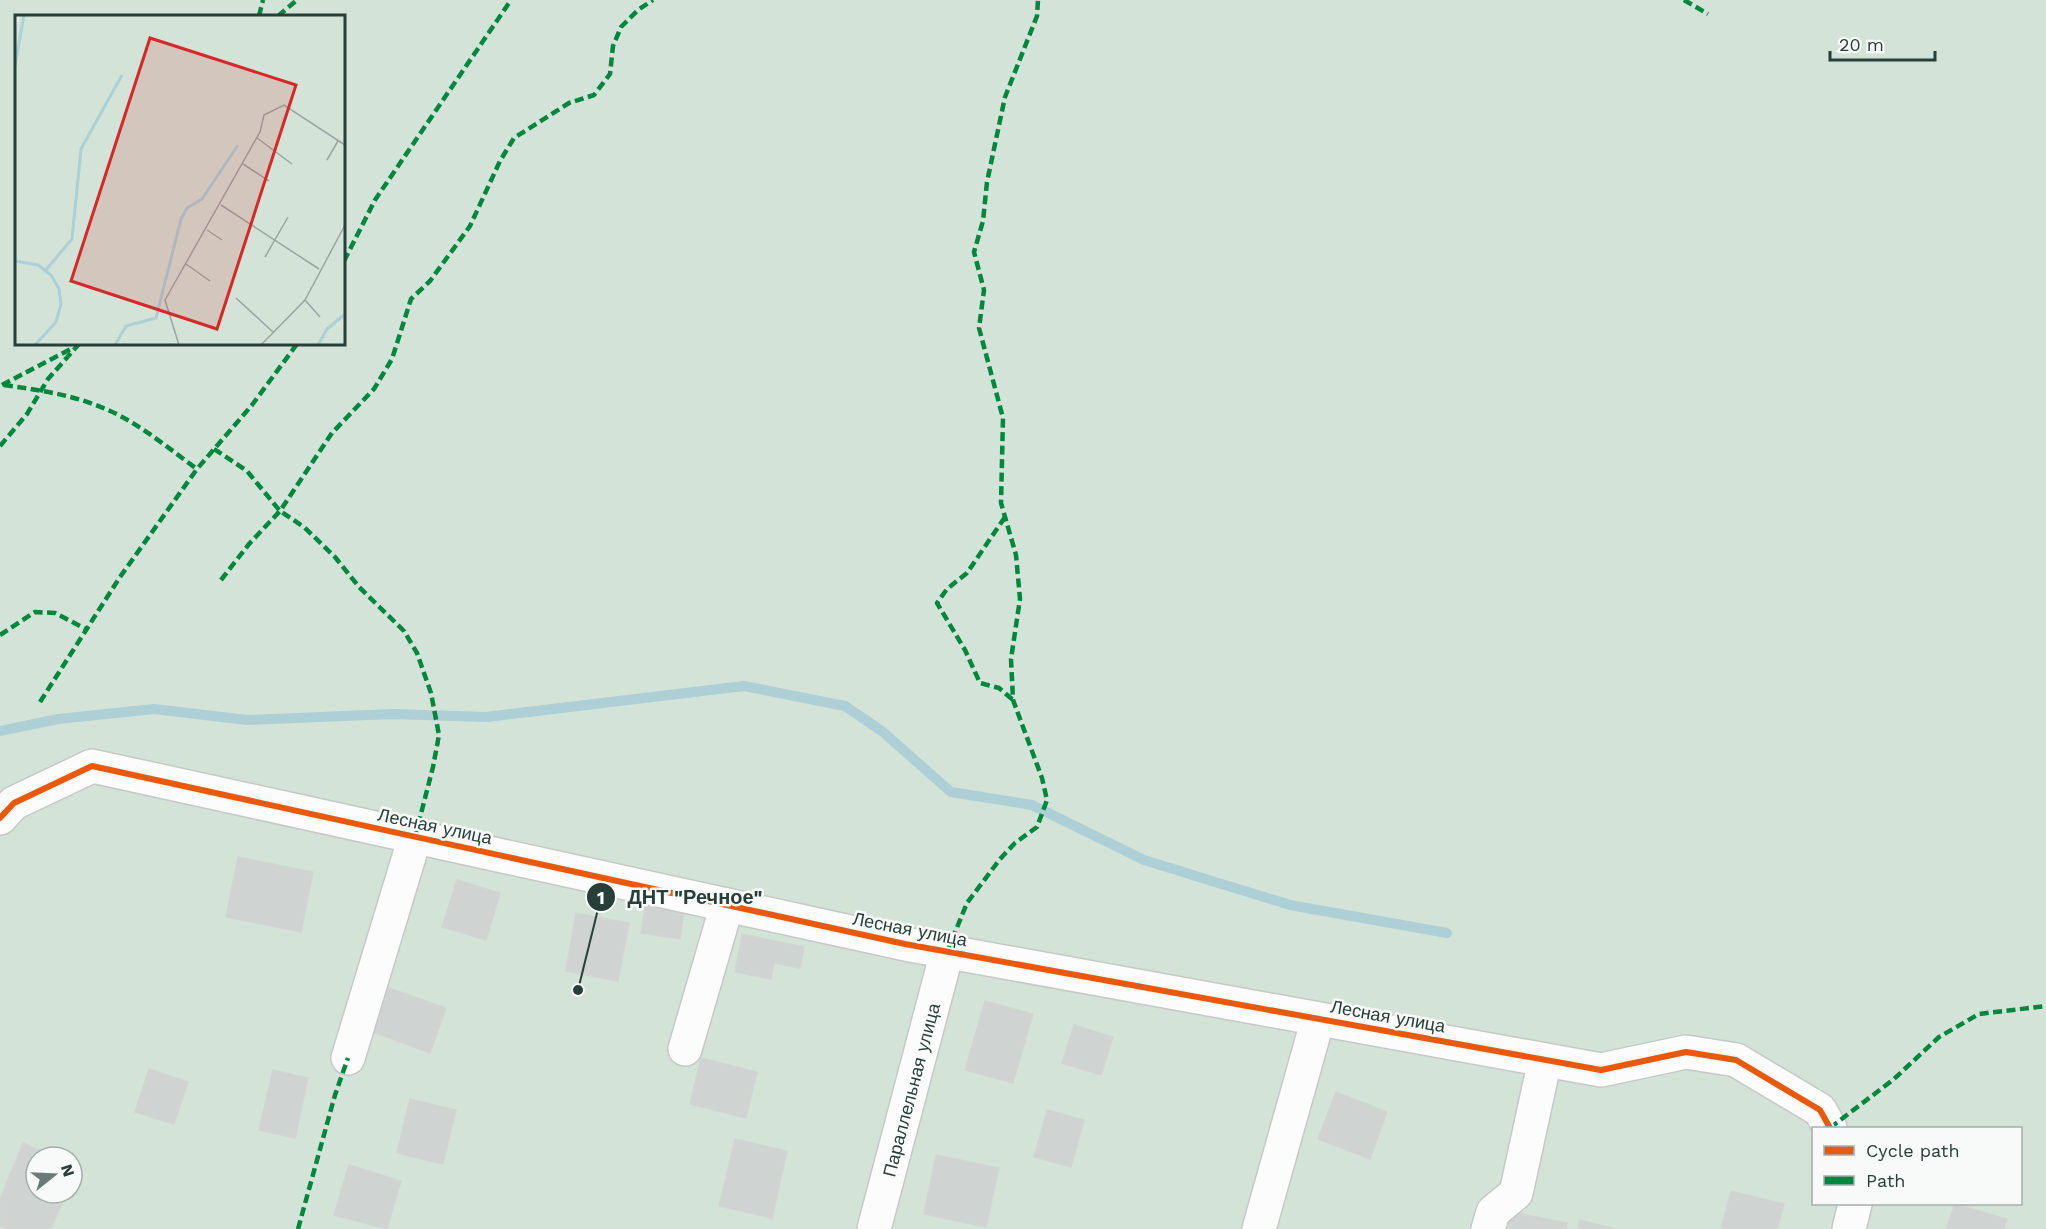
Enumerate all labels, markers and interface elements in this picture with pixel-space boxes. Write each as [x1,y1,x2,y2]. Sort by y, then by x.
inset map [15,15,345,345]
scale bar [1830,24,1935,62]
text: 20 m [1839,34,1884,55]
street label: Лесная улица [376,804,495,849]
callout: ДНТ "Речное" [586,878,775,916]
text: ДНТ "Речное" [627,885,763,909]
text: 1 [597,887,605,908]
street label: Лесная улица [851,908,970,951]
street label: Лесная улица [1329,996,1448,1037]
street label: Параллельная улица [878,1000,944,1179]
legend [1812,1127,2022,1205]
text: Cycle path [1866,1140,1960,1161]
north arrow [24,1145,84,1205]
text: N [57,1162,79,1179]
text: Path [1866,1170,1906,1191]

